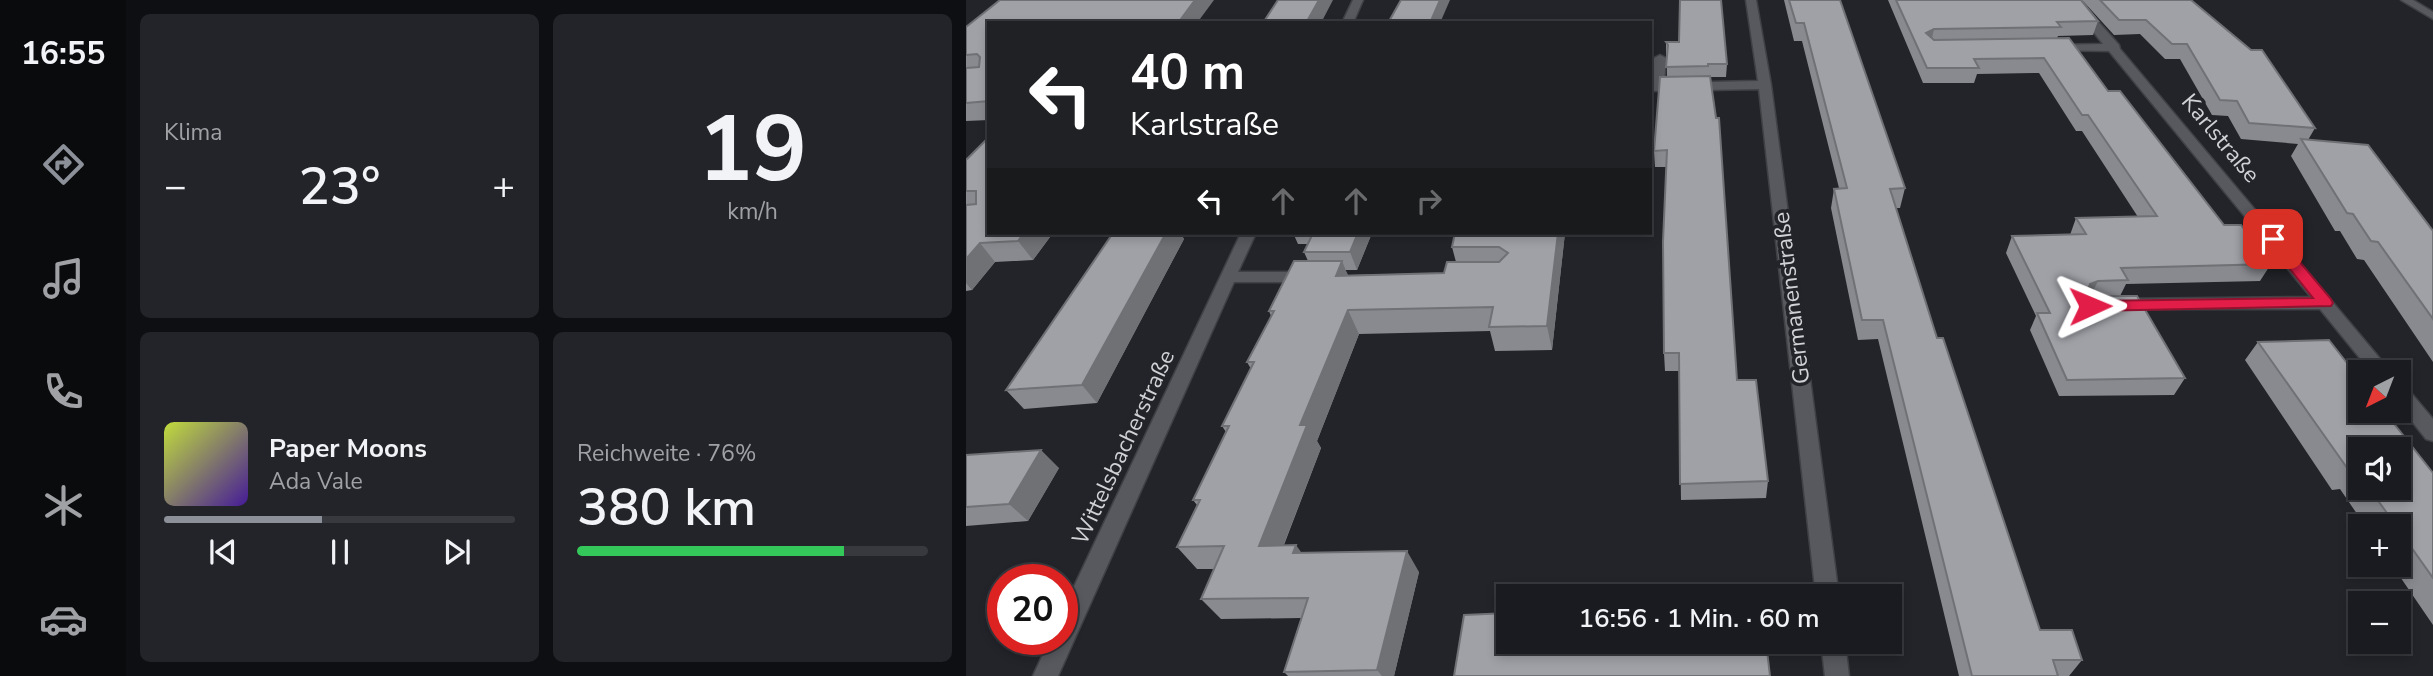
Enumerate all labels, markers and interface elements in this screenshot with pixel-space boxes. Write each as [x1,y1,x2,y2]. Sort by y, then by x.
text: 16:55 [21,32,105,75]
text: 40 m [1130,39,1245,106]
icon: left [1015,49,1106,140]
street label: Karlstraße [2174,87,2267,189]
text: 19 [698,88,807,212]
text: Karlstraße [1130,103,1279,146]
text: Klima [164,117,222,148]
icon: directions [39,140,88,189]
text: 23° [299,151,380,222]
text: − [164,161,187,212]
text: + [492,161,515,212]
icon: left [1191,182,1229,220]
icon: ahead [1264,182,1302,220]
icon: ahead [1337,182,1375,220]
icon: right [1410,182,1448,220]
text: km/h [727,196,778,227]
pin [2243,209,2303,269]
street label: Germanenstraße [1766,210,1817,386]
icon: arrive [2254,220,2292,258]
icon: music [39,254,88,303]
position arrow [2053,269,2127,343]
street label: Wittelsbacherstraße [1065,345,1182,550]
north arrow [2348,360,2412,424]
map controls [2348,360,2411,654]
icon: phone [39,367,88,416]
text: Paper Moons [269,431,427,466]
button: sound [2348,437,2411,500]
text: Reichweite · 76% [577,438,756,469]
text: Ada Vale [269,466,363,497]
text: 380 km [577,472,756,543]
icon: climate [39,481,88,530]
button: + [2348,514,2411,577]
icon: previous [204,533,242,571]
icon: pause [321,533,359,571]
icon: next [438,533,476,571]
speed limit sign: 20 [987,564,1078,655]
button: − [2348,591,2411,654]
icon: car [39,595,88,644]
text: 16:56 · 1 Min. · 60 m [1578,601,1820,636]

